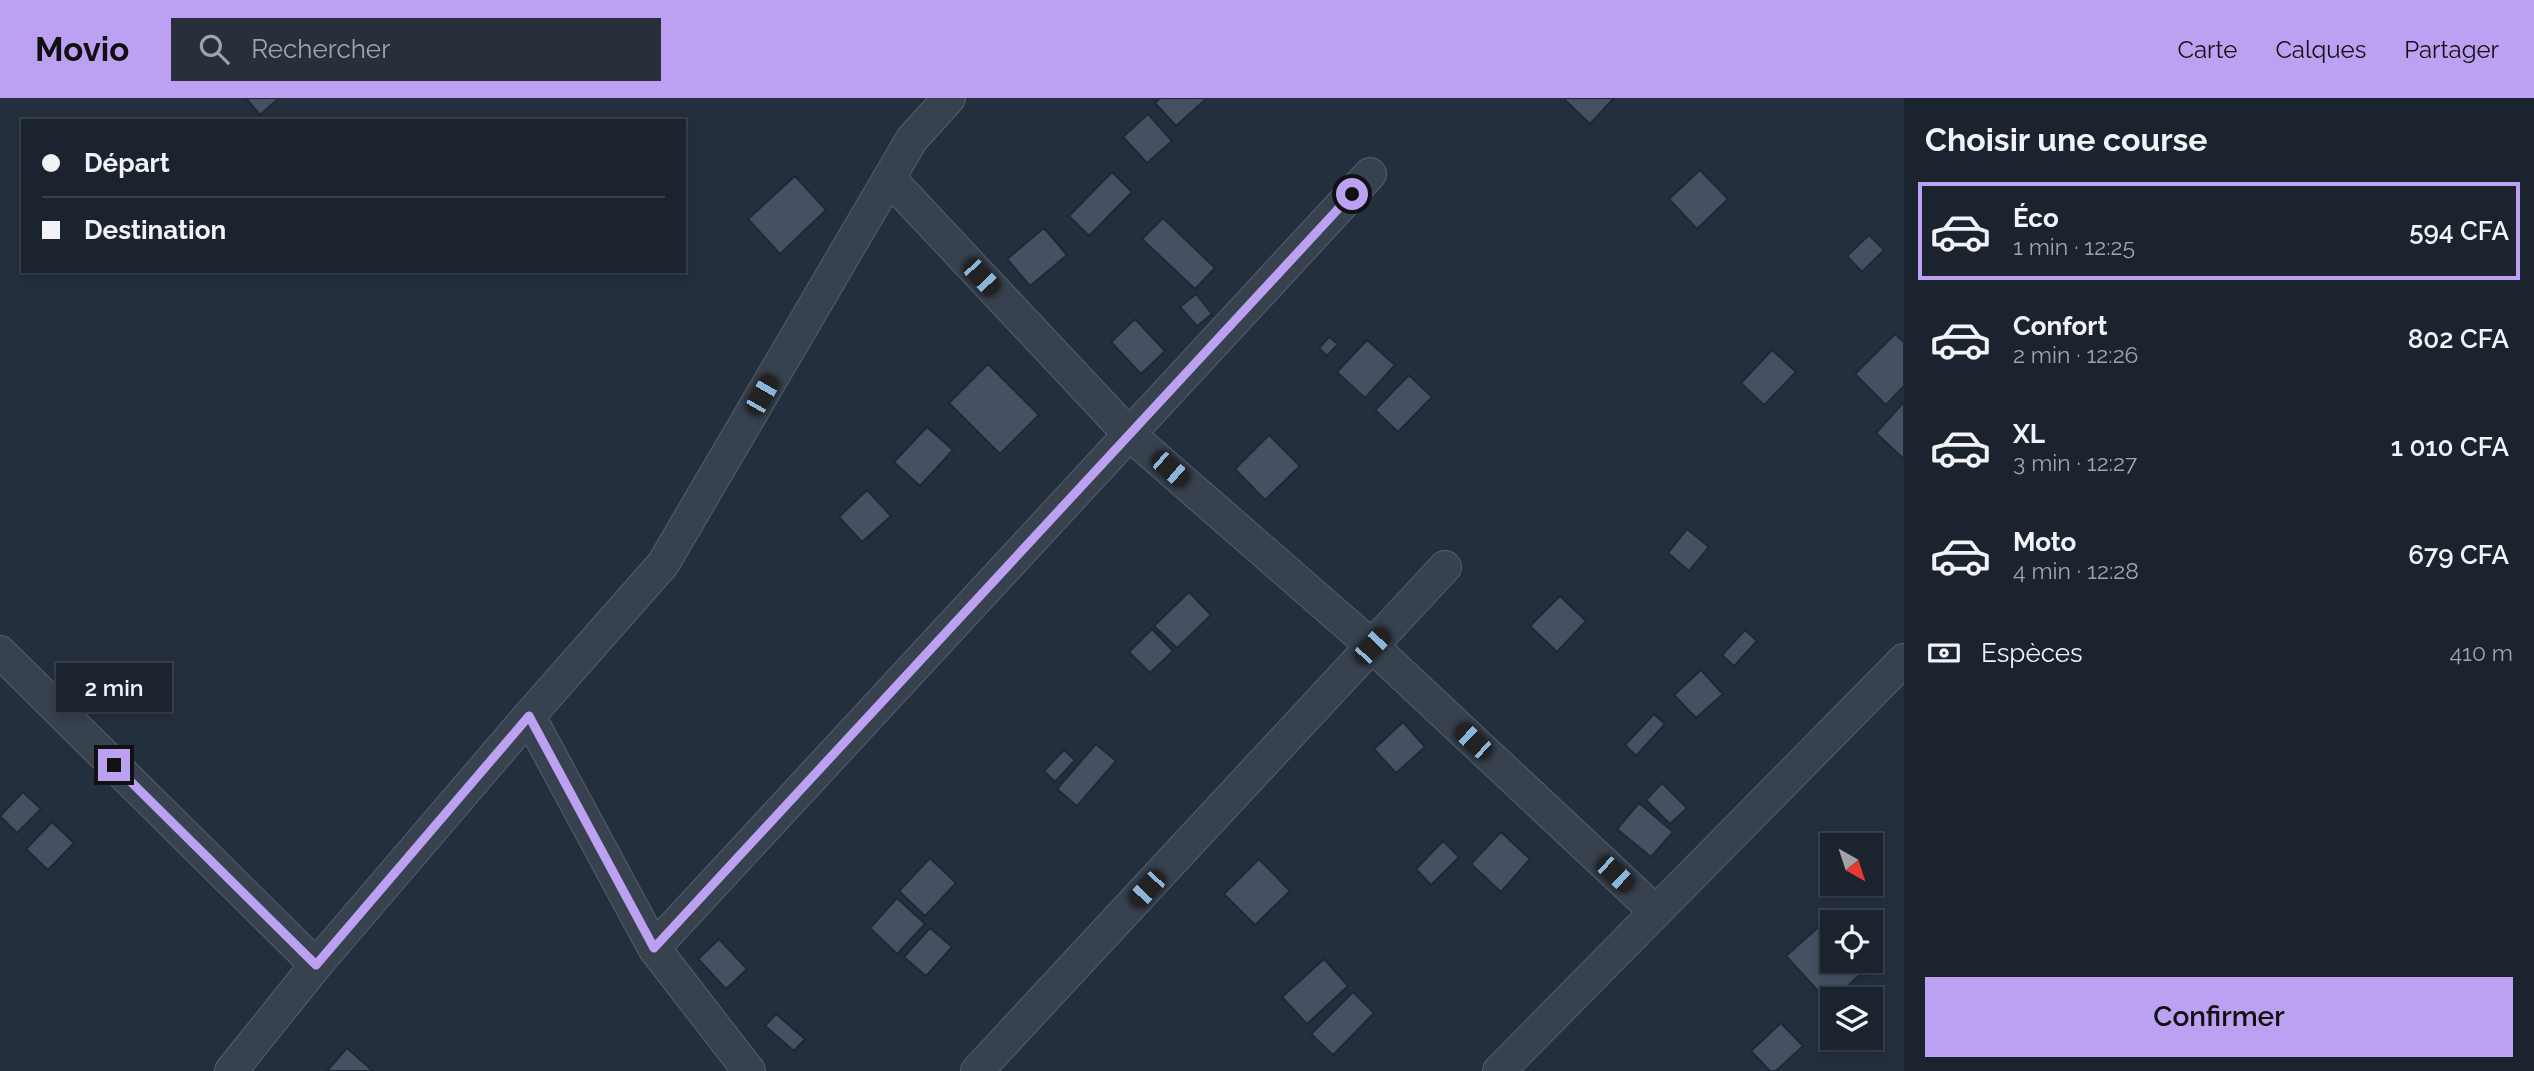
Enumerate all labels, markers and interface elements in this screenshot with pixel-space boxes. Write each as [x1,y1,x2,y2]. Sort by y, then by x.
search box [171,18,661,81]
text: Movio [35,30,129,69]
icon: search [195,30,233,68]
text: Rechercher [251,34,390,64]
text: Carte [2178,35,2237,64]
text: Calques [2275,35,2366,64]
text: Partager [2404,35,2499,64]
text: Choisir une course [1925,121,2208,158]
text: Départ [84,148,170,178]
route start [1336,178,1368,210]
icon: car [1929,200,1992,263]
text: Éco [2013,203,2059,233]
text: Destination [84,215,226,245]
text: 594 CFA [2409,216,2509,246]
text: 1 min · 12:25 [2013,233,2135,260]
car [959,254,1004,300]
icon: car [1929,308,1992,371]
text: Confort [2013,311,2107,341]
text: 802 CFA [2408,324,2509,354]
text: 2 min · 12:26 [2013,341,2139,368]
car [743,372,782,418]
icon: car [1929,416,1992,479]
text: XL [2013,419,2045,449]
text: 1 010 CFA [2391,432,2509,462]
car [1148,447,1193,491]
text: 3 min · 12:27 [2013,449,2137,476]
icon: car [1929,524,1992,587]
text: Moto [2013,527,2076,557]
text: 679 CFA [2408,540,2509,570]
text: 4 min · 12:28 [2013,557,2139,584]
car [1350,623,1395,669]
icon: cash [1925,634,1963,672]
text: Espèces [1981,638,2083,668]
text: 410 m [2450,639,2513,666]
callout: 2 min [56,664,172,712]
text: 2 min [85,674,143,701]
car [1451,719,1496,763]
route end [98,749,130,781]
north arrow [1820,833,1883,896]
map controls [1820,833,1883,1050]
car [1593,852,1638,896]
car [1125,866,1170,912]
button: locate [1820,910,1883,973]
button: Confirmer [1925,977,2513,1057]
button: layers [1820,987,1883,1050]

